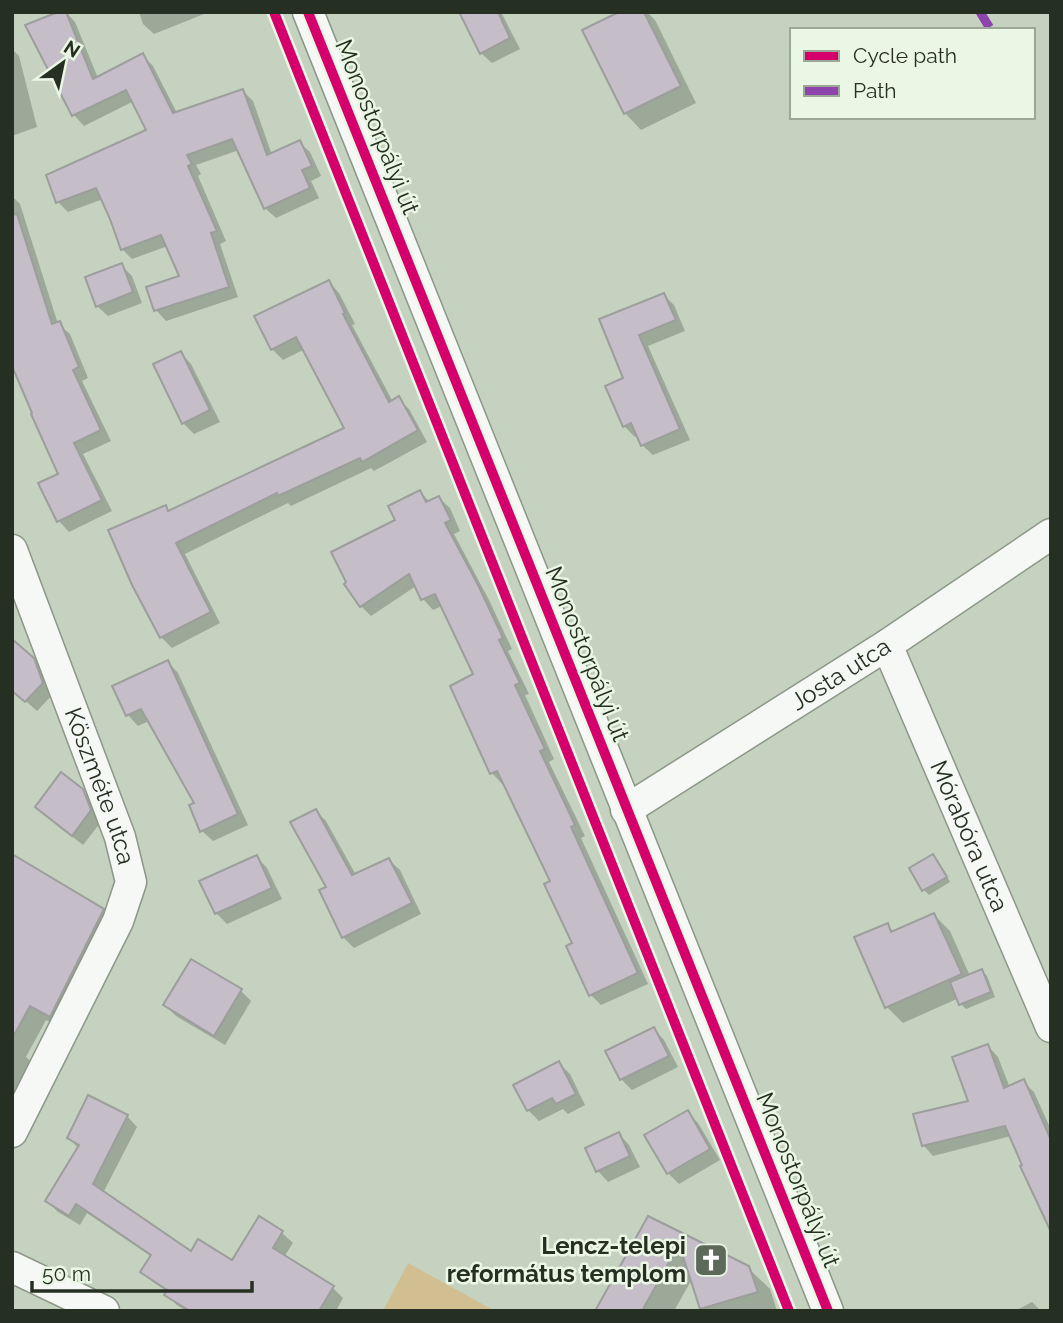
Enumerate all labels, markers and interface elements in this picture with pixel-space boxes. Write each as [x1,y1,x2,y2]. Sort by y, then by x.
north arrow [28,28,98,98]
legend [790,28,1035,119]
street label: Monostorpályi út [329,35,426,219]
text: N [60,36,84,62]
text: Cycle path [853,43,957,68]
text: Path [853,78,897,103]
street label: Monostorpályi út [539,562,636,746]
street label: Josta utca [785,631,896,716]
street label: Köszméte utca [59,703,141,867]
street label: Mórabóra utca [924,756,1015,916]
street label: Monostorpályi út [750,1088,847,1272]
place label: Lencz-telepi református templom [447,1231,686,1288]
church icon: Lencz-telepi református templom [692,1241,730,1279]
scale bar [32,1250,252,1294]
text: 50 m [42,1261,91,1286]

